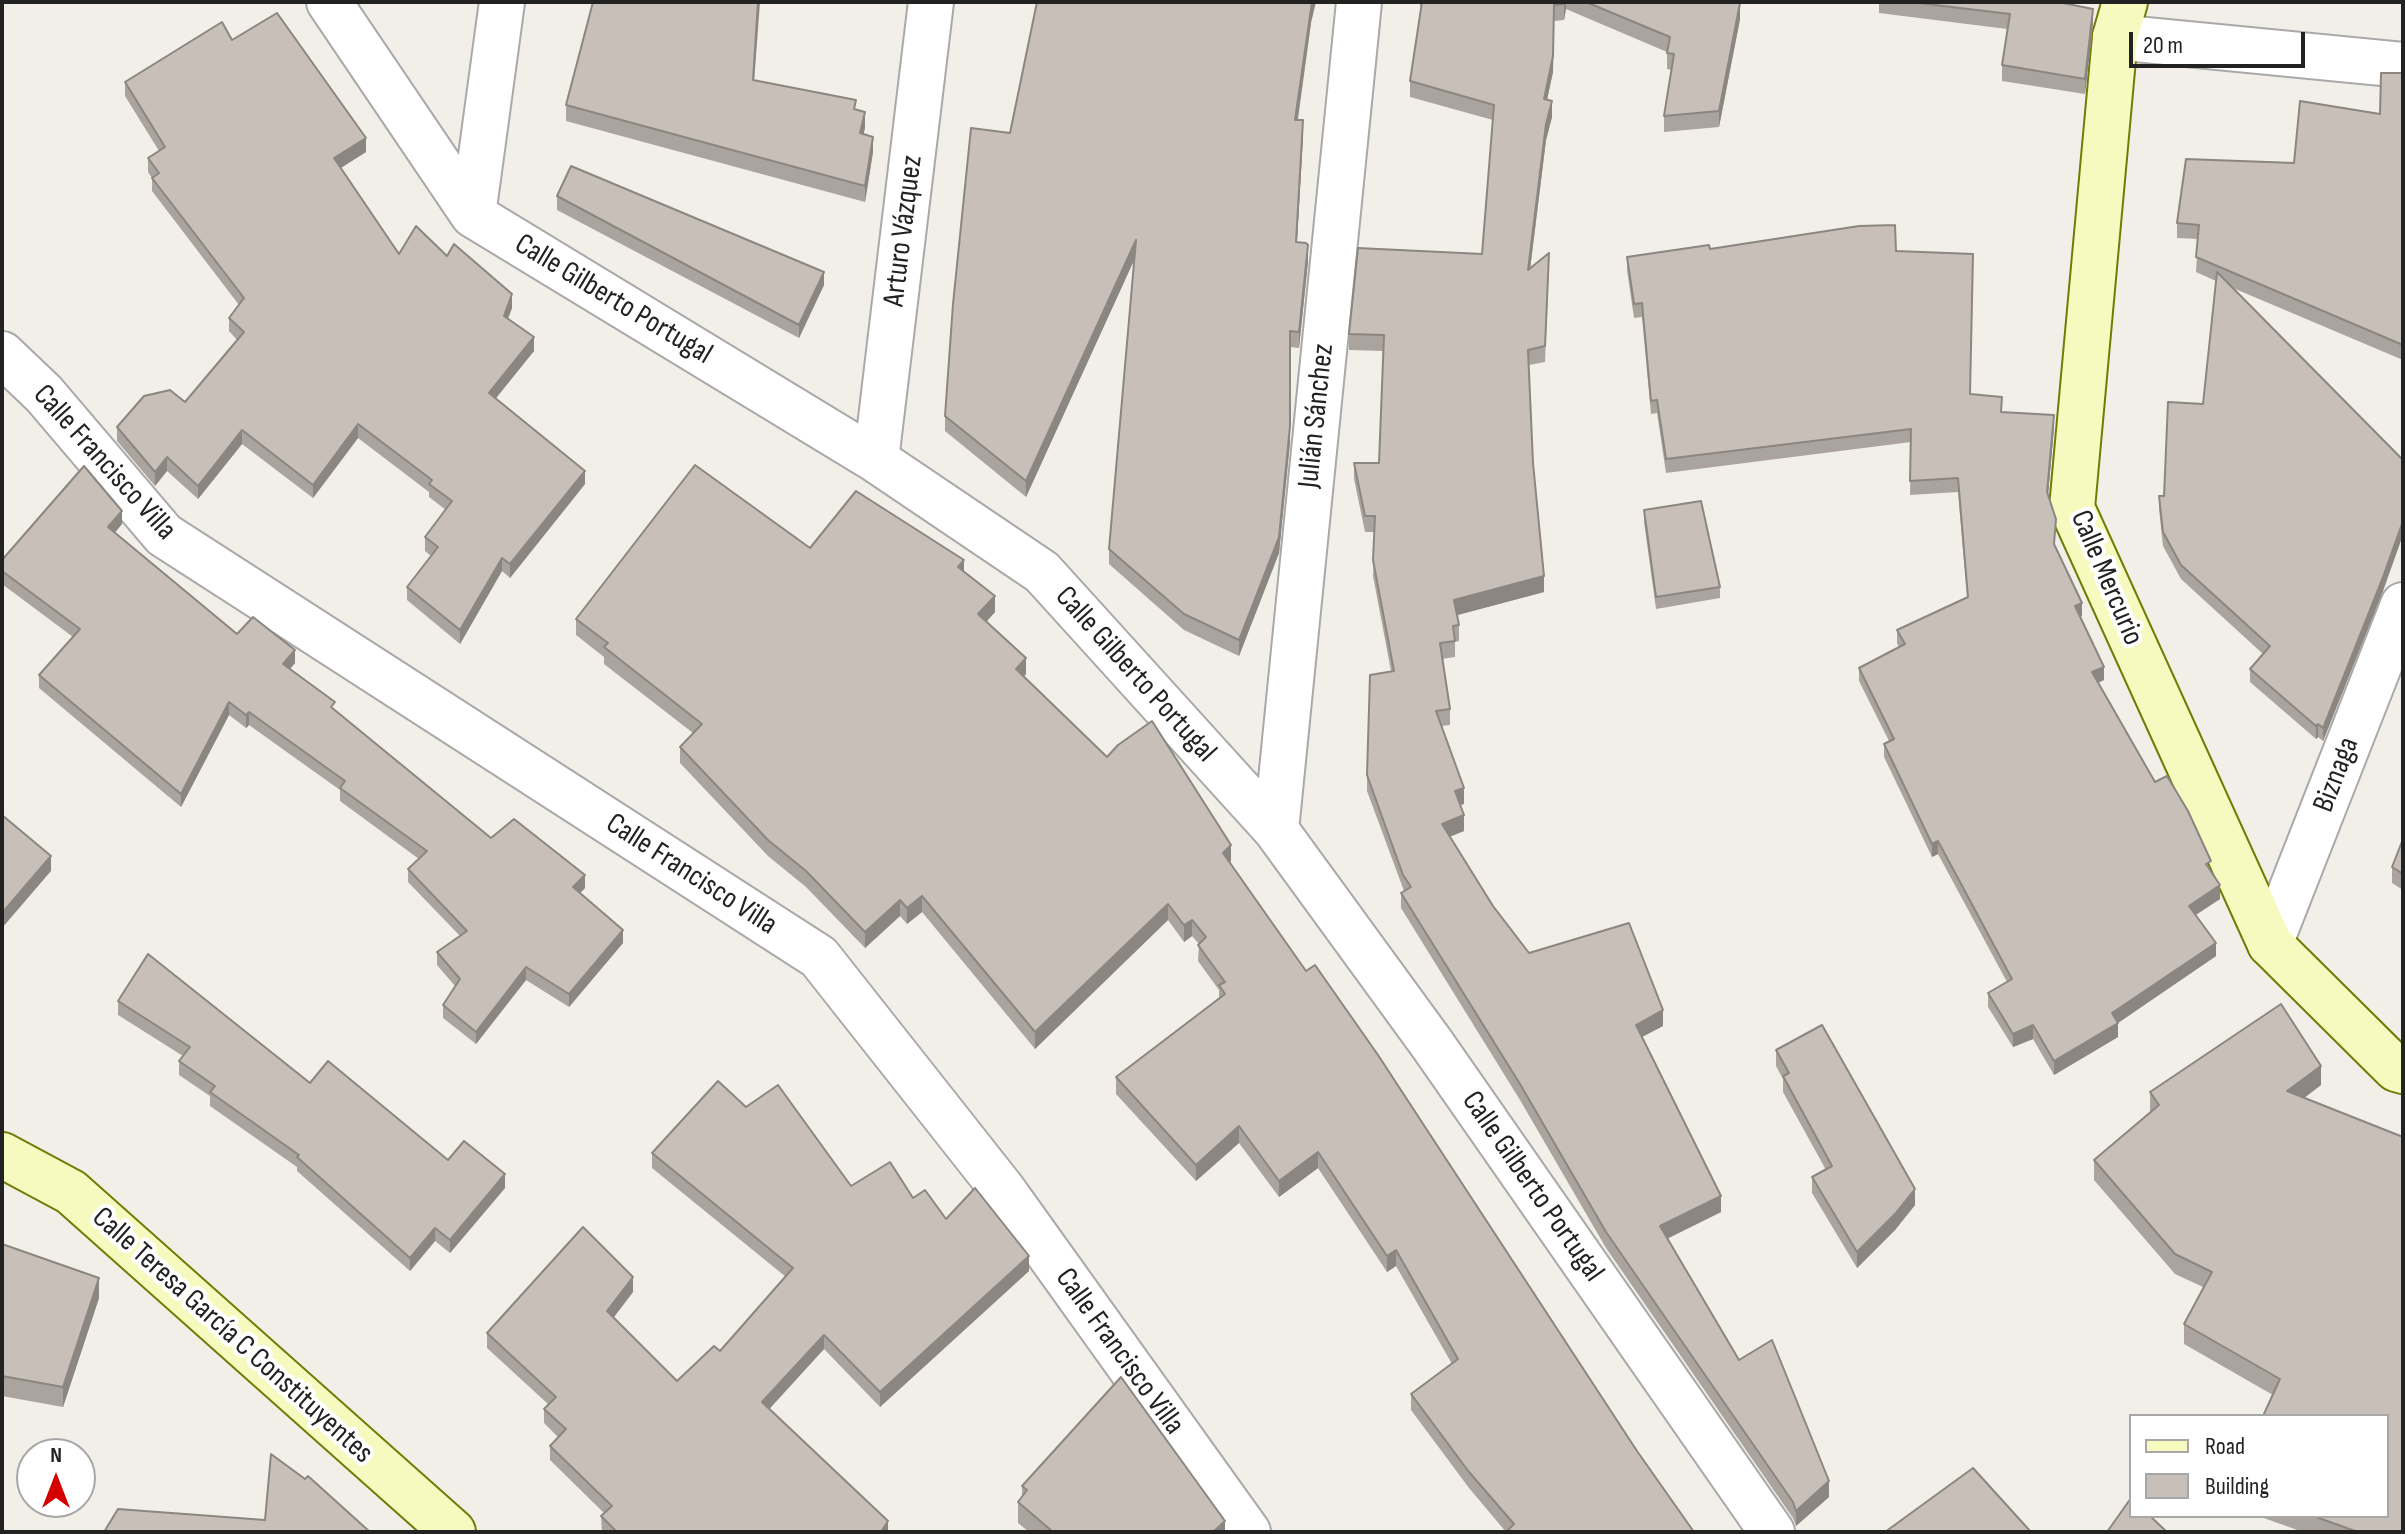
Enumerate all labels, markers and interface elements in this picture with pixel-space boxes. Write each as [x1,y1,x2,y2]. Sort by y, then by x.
scale bar [2133,16,2309,66]
text: 20 m [2143,31,2183,60]
street label: Arturo Vázquez [877,154,931,308]
street label: Calle Gilberto Portugal [508,227,718,373]
street label: Julián Sánchez [1292,342,1342,490]
street label: Calle Francisco Villa [25,378,183,548]
street label: Calle Mercurio [2062,505,2150,651]
street label: Calle Gilberto Portugal [1047,580,1223,770]
street label: Biznaga [2306,733,2368,817]
street label: Calle Francisco Villa [599,806,783,944]
street label: Calle Gilberto Portugal [1453,1085,1611,1289]
street label: Calle Teresa García C Constituyentes [84,1200,380,1472]
street label: Calle Francisco Villa [1047,1262,1191,1442]
legend [2129,1414,2389,1518]
text: Road [2205,1432,2245,1461]
north arrow [16,1438,96,1518]
text: N [50,1442,62,1469]
text: Building [2205,1472,2269,1501]

